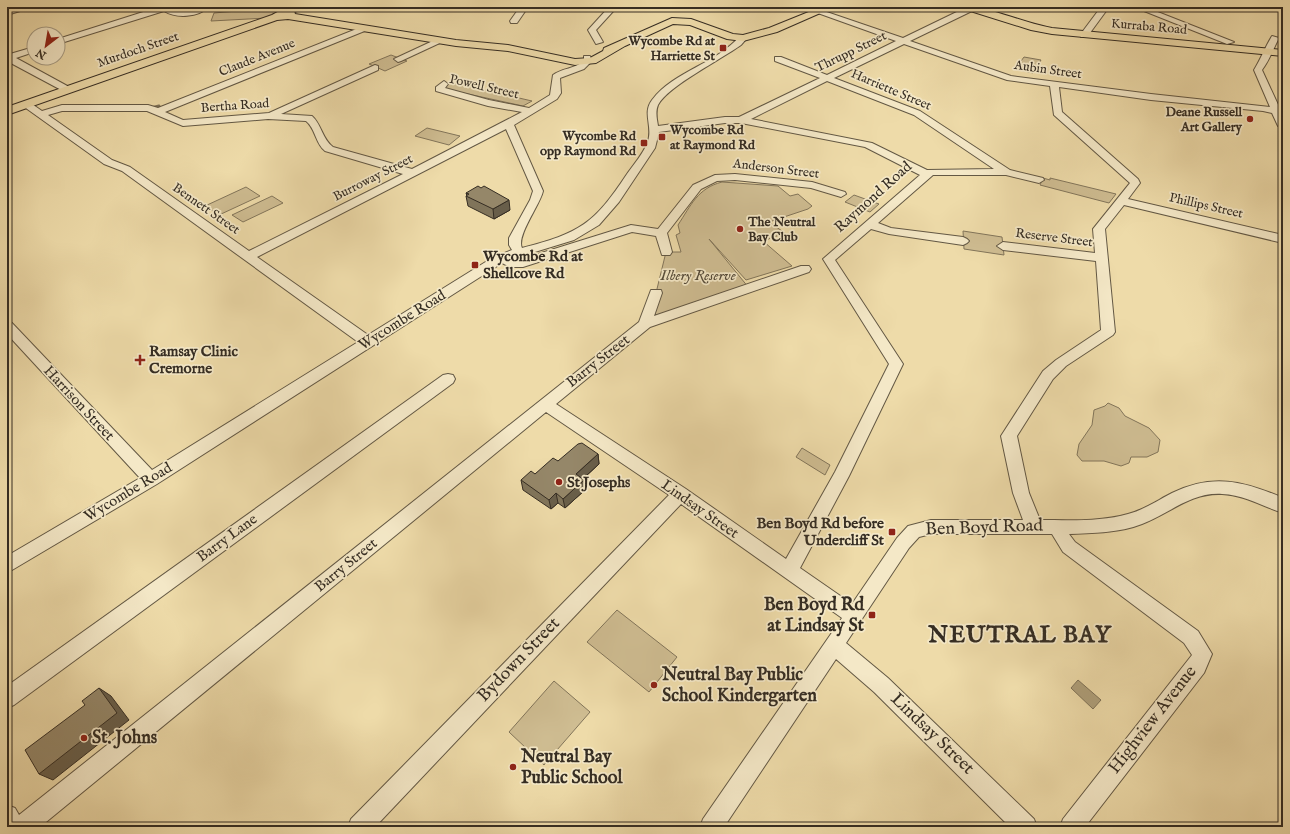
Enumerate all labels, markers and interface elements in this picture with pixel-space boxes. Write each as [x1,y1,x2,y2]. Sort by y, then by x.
street label: Kurraba Road [1110,15,1188,39]
north arrow [26,26,66,66]
street label: Thrupp Street [813,27,890,77]
street label: Murdoch Street [95,28,182,72]
place label: Wycombe Rd at Harriette St [628,33,716,65]
street label: Claude Avenue [216,35,298,81]
marker: Wycombe Rd at Harriette St [718,43,728,53]
text: N [33,45,50,63]
street label: Aubin Street [1012,57,1083,83]
street label: Harriette Street [848,65,934,115]
street label: Powell Street [448,71,521,103]
street label: Bertha Road [200,95,270,117]
place label: Deane Russell Art Gallery [1165,104,1243,136]
marker: Deane Russell Art Gallery [1245,114,1255,124]
place label: Wycombe Rd at Raymond Rd [669,122,756,154]
place label: Wycombe Rd opp Raymond Rd [540,128,637,160]
marker: Wycombe Rd at Raymond Rd [657,132,667,142]
marker: Wycombe Rd opp Raymond Rd [639,138,649,148]
street label: Burroway Street [330,150,416,205]
street label: Anderson Street [731,155,821,183]
street label: Raymond Road [830,157,916,237]
street label: Bennett Street [169,180,243,239]
street label: Phillips Street [1167,189,1245,223]
place label: The Neutral Bay Club [747,214,816,246]
marker: The Neutral Bay Club [735,224,745,234]
street label: Reserve Street [1014,225,1094,251]
place label: Wycombe Rd at Shellcove Rd [482,247,584,283]
marker: Wycombe Rd at Shellcove Rd [470,260,480,270]
park label: Ilbery Reserve [659,266,736,285]
street label: Wycombe Road [355,285,450,354]
street label: Barry Street [562,330,634,392]
place label: Ramsay Clinic Cremorne [149,342,238,378]
marker: Ramsay Clinic Cremorne [134,354,146,366]
street label: Harrison Street [39,361,119,445]
street label: Wycombe Road [80,458,176,526]
place label: St Josephs [567,473,631,492]
street label: Lindsay Street [658,475,742,543]
marker: St Josephs [554,477,564,487]
street label: Barry Lane [193,510,261,566]
place label: Ben Boyd Rd before Undercliff St [756,514,885,550]
street label: Ben Boyd Road [925,514,1044,542]
marker: Ben Boyd Rd before Undercliff St [887,527,897,537]
street label: Barry Street [311,534,381,596]
place label: Ben Boyd Rd at Lindsay St [764,594,865,638]
marker: Ben Boyd Rd at Lindsay St [867,610,877,620]
street label: Bydown Street [473,613,565,707]
district label: NEUTRAL BAY [927,621,1112,650]
street label: Highview Avenue [1104,661,1202,779]
place label: Neutral Bay Public School Kindergarten [661,664,817,708]
marker: Neutral Bay Public School Kindergarten [649,680,659,690]
street label: Lindsay Street [885,688,979,780]
place label: St. Johns [92,727,158,750]
marker: St. Johns [79,733,89,743]
place label: Neutral Bay Public School [520,746,623,790]
marker: Neutral Bay Public School [508,762,518,772]

